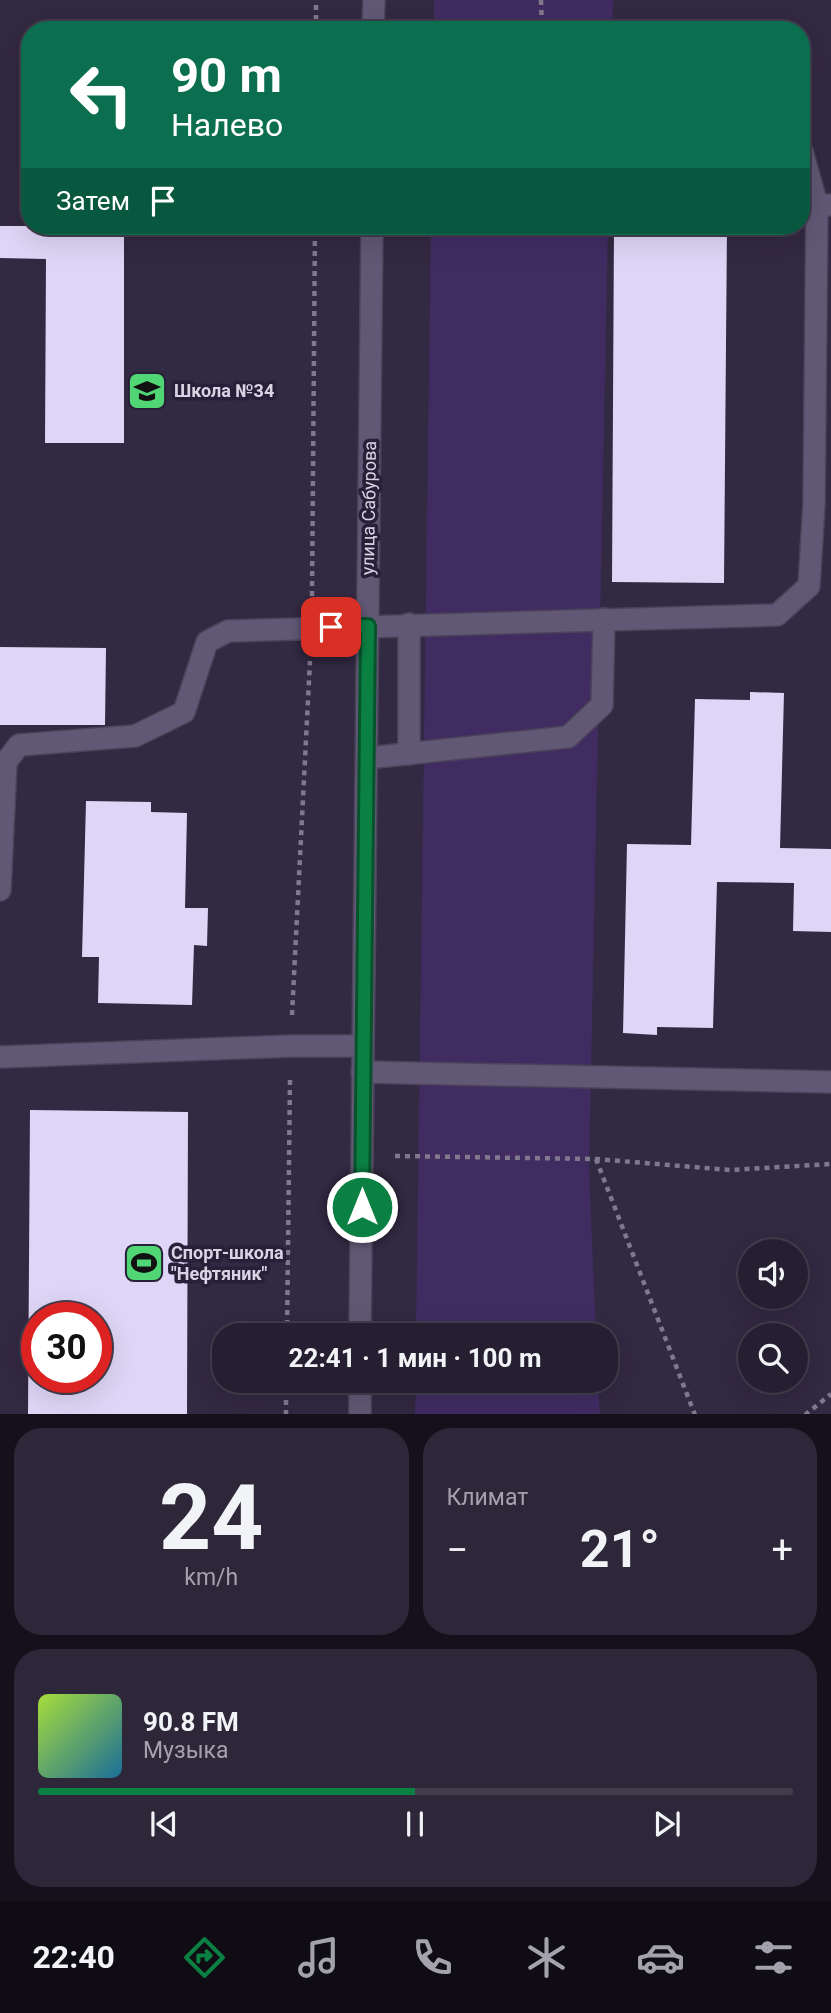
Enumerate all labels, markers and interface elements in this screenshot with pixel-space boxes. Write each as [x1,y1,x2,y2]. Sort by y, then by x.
text: 90 m [171,47,282,104]
icon: left [56,49,147,140]
text: Налево [171,106,283,144]
icon: arrive [144,182,182,220]
text: Затем [56,186,130,216]
school or university icon: Школа №34 [126,370,168,412]
place label: Школа №34 [174,380,274,401]
street label: улица Сабурова [357,441,380,575]
pin [301,597,361,657]
icon: arrive [312,608,350,646]
position arrow [325,1170,399,1244]
map controls [738,1239,808,1393]
button: sound [738,1239,808,1309]
sports icon: Спорт-школа "Нефтяник" [123,1242,165,1284]
place label: Спорт-школа "Нефтяник" [171,1242,284,1284]
speed limit sign: 30 [21,1302,112,1393]
button: search [738,1323,808,1393]
text: 22:41 · 1 мин · 100 m [289,1343,541,1373]
text: 24 [159,1465,263,1571]
text: Климат [447,1484,528,1511]
text: 21° [580,1519,660,1580]
text: − [447,1528,468,1572]
text: + [771,1528,793,1572]
text: km/h [184,1564,238,1591]
text: 90.8 FM [143,1707,239,1737]
text: Музыка [143,1737,228,1764]
icon: previous [145,1805,183,1843]
icon: pause [396,1805,434,1843]
icon: next [648,1805,686,1843]
icon: directions [180,1933,229,1982]
icon: music [294,1933,343,1982]
icon: phone [408,1933,457,1982]
icon: climate [522,1933,571,1982]
icon: car [636,1933,685,1982]
icon: filters [749,1933,798,1982]
text: 22:40 [32,1938,115,1976]

